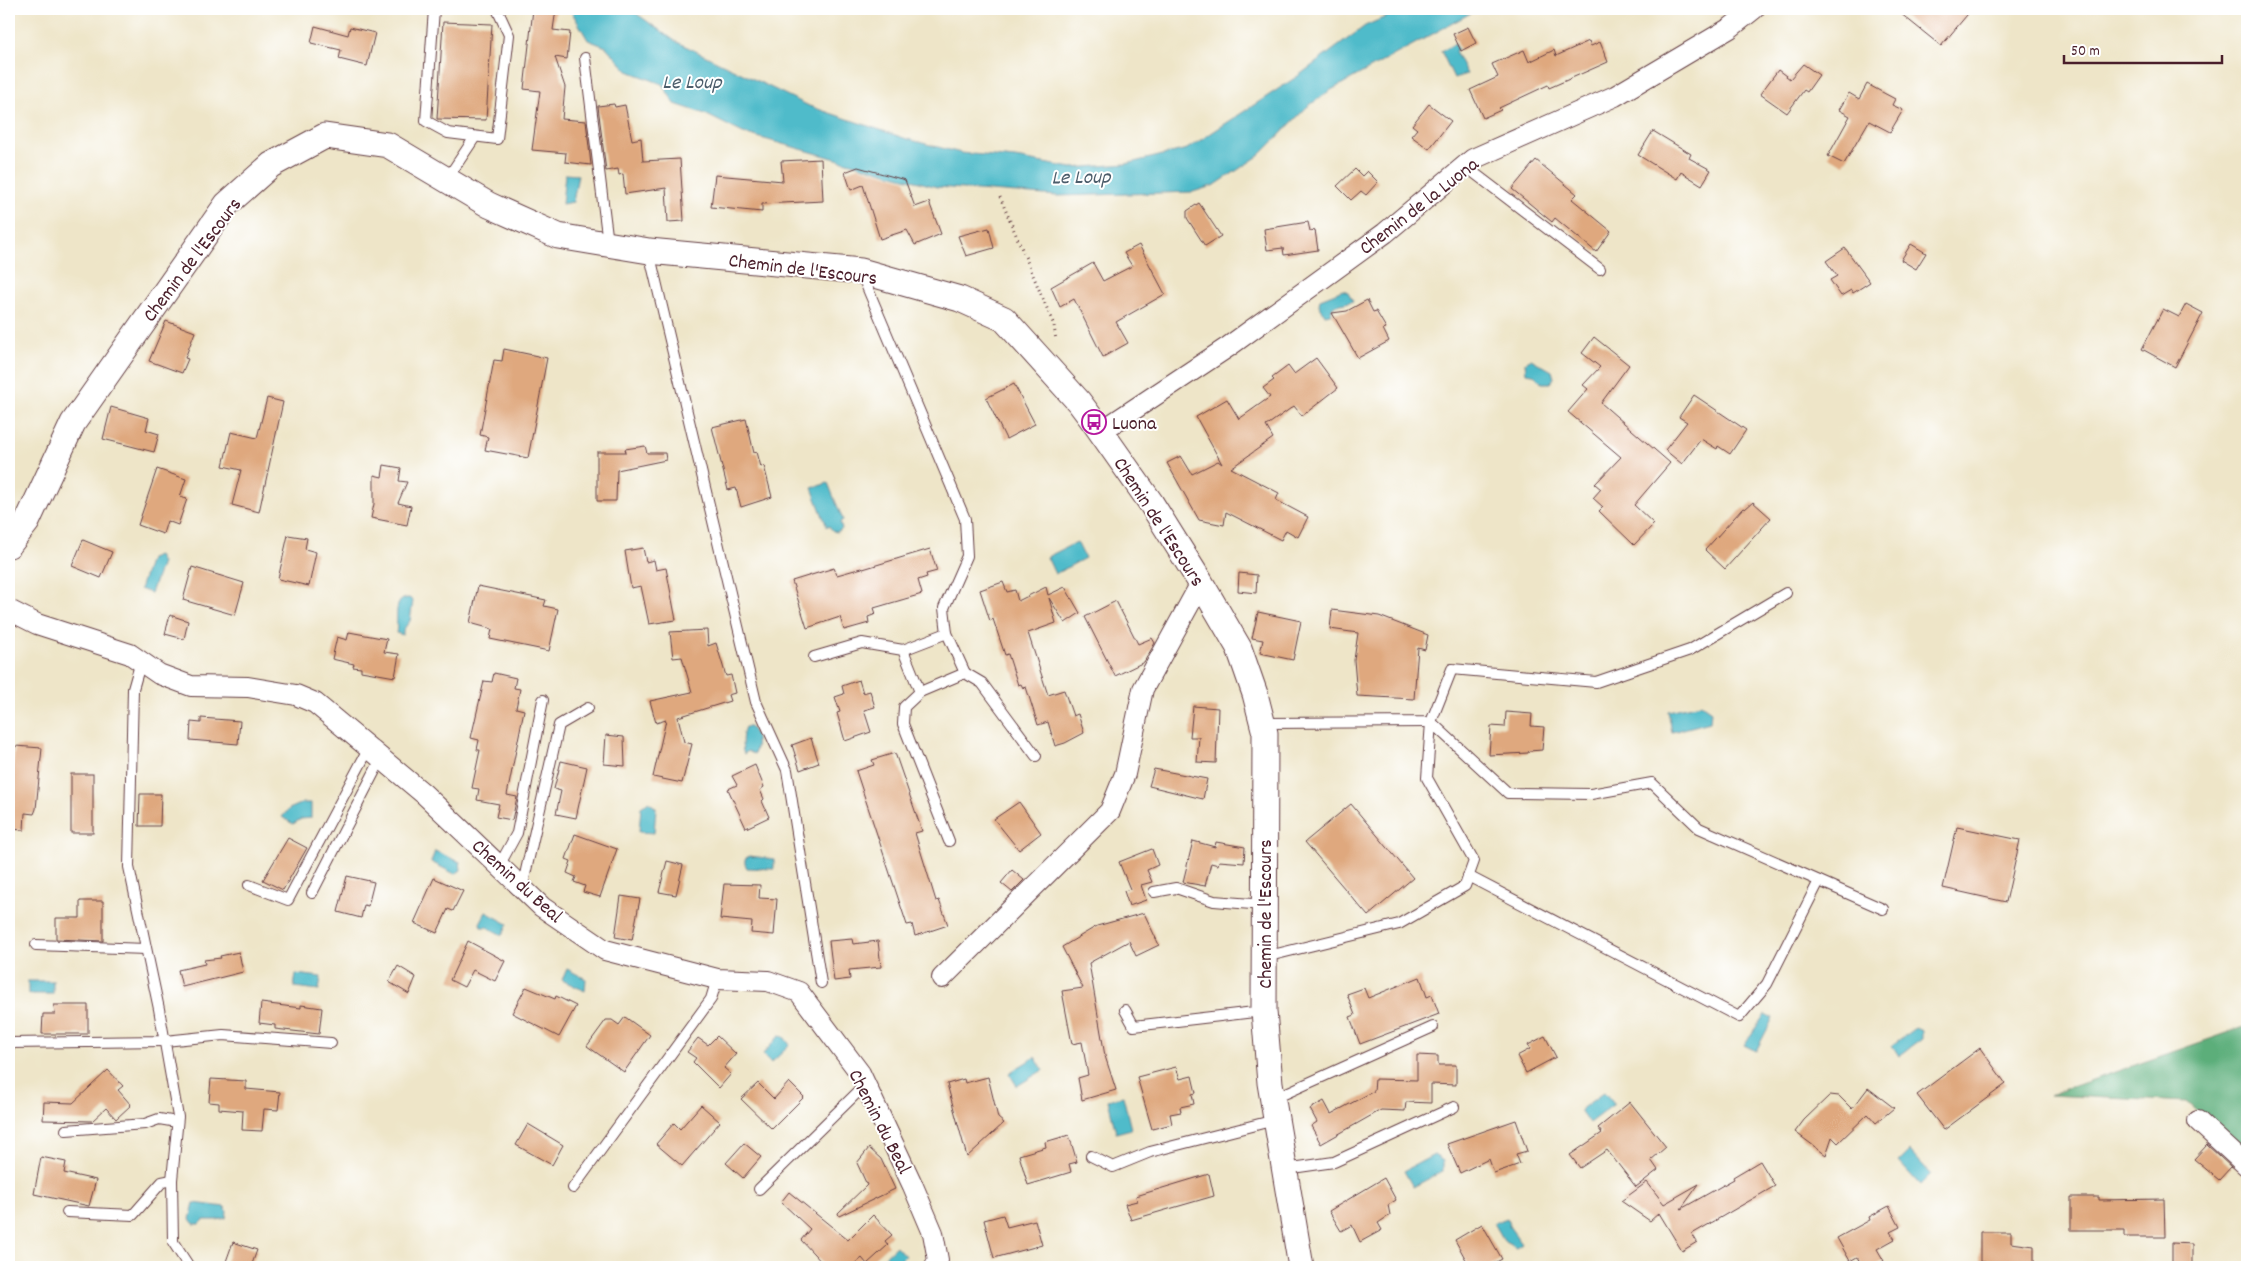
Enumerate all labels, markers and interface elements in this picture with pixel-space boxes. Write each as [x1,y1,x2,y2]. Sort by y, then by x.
scale bar [2064,32,2221,64]
text: 50 m [2071,41,2100,63]
water label: Le Loup [662,69,723,99]
street label: Chemin de la Luona [1354,151,1486,263]
water label: Le Loup [1051,163,1112,195]
street label: Chemin de l'Escours [137,193,250,329]
street label: Chemin de l'Escours [727,248,878,294]
bus stop icon: Luona [1081,409,1107,435]
place label: Luona [1112,411,1157,439]
street label: Chemin de l'Escours [1105,452,1210,593]
street label: Chemin du Beal [464,834,568,931]
street label: Chemin de l'Escours [1253,839,1281,989]
street label: Chemin du Beal [840,1065,917,1180]

